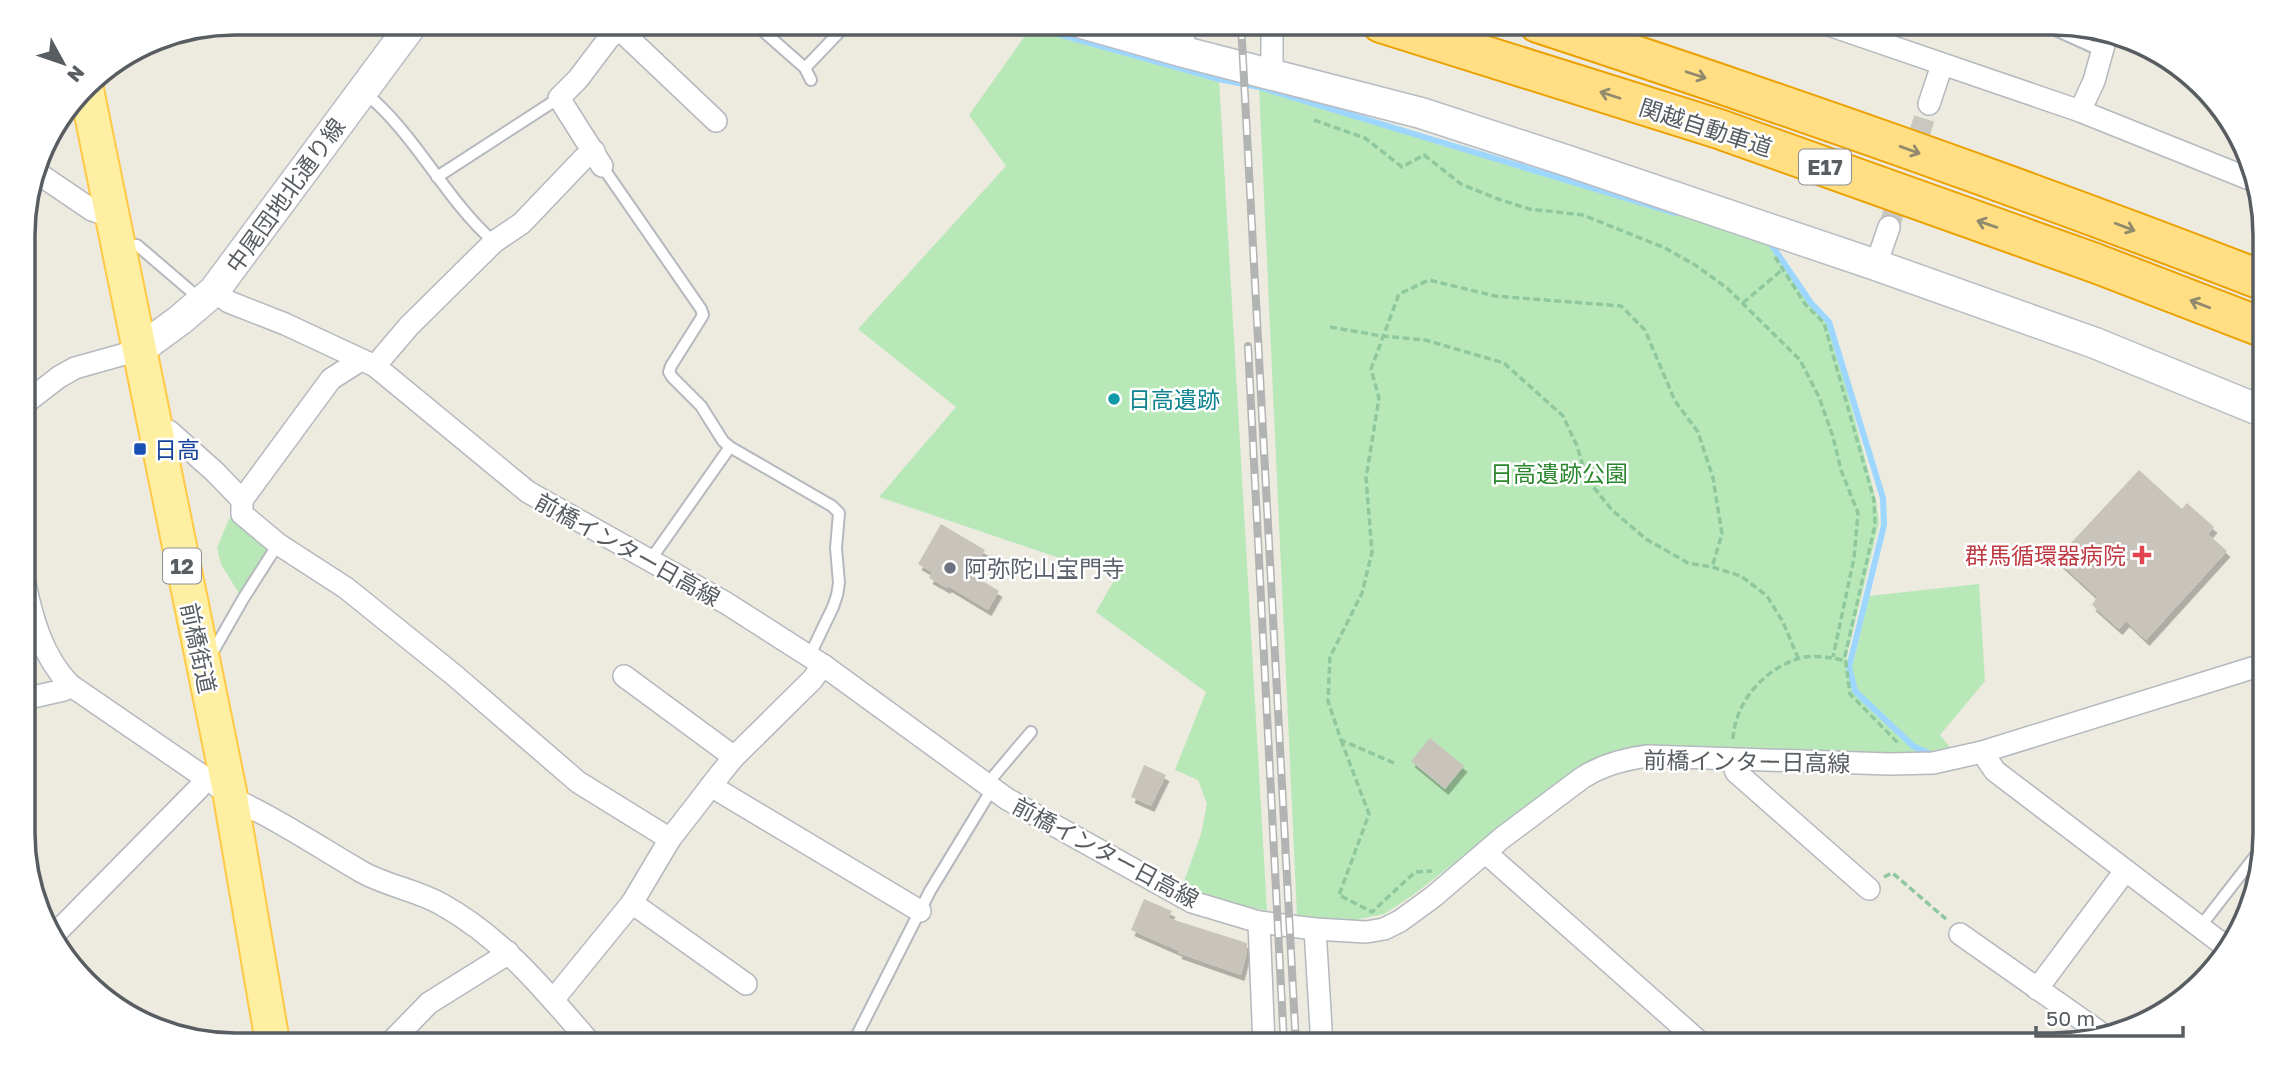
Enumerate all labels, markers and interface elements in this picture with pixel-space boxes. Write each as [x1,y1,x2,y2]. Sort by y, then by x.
north arrow [28,28,98,98]
text: N [63,61,90,87]
one-way arrow [1684,70,1706,82]
one-way arrow [1599,87,1621,100]
street label: 関越自動車道 [1636,92,1776,162]
street label: 中尾団地北通り線 [220,112,350,278]
one-way arrow [1899,145,1921,157]
road number: E17 [1799,150,1851,184]
one-way arrow [1976,217,1998,230]
one-way arrow [2113,221,2135,234]
one-way arrow [2190,296,2212,309]
place label: 日高遺跡 [1128,385,1220,413]
marker: 日高遺跡 [1106,391,1122,407]
place label: 日高 [154,435,200,463]
marker: 日高 [132,441,148,457]
park label: 日高遺跡公園 [1490,459,1628,487]
street label: 前橋インター日高線 [531,487,725,611]
place label: 群馬循環器病院 [1965,541,2126,569]
marker: 群馬循環器病院 [2132,545,2152,565]
road number: 12 [163,548,201,584]
place label: 阿弥陀山宝門寺 [964,554,1125,582]
marker: 阿弥陀山宝門寺 [942,560,958,576]
street label: 前橋街道 [176,600,222,696]
street label: 前橋インター日高線 [1643,745,1851,777]
street label: 前橋インター日高線 [1008,791,1204,913]
scale bar [2036,995,2183,1038]
text: 50 m [2046,1005,2095,1031]

